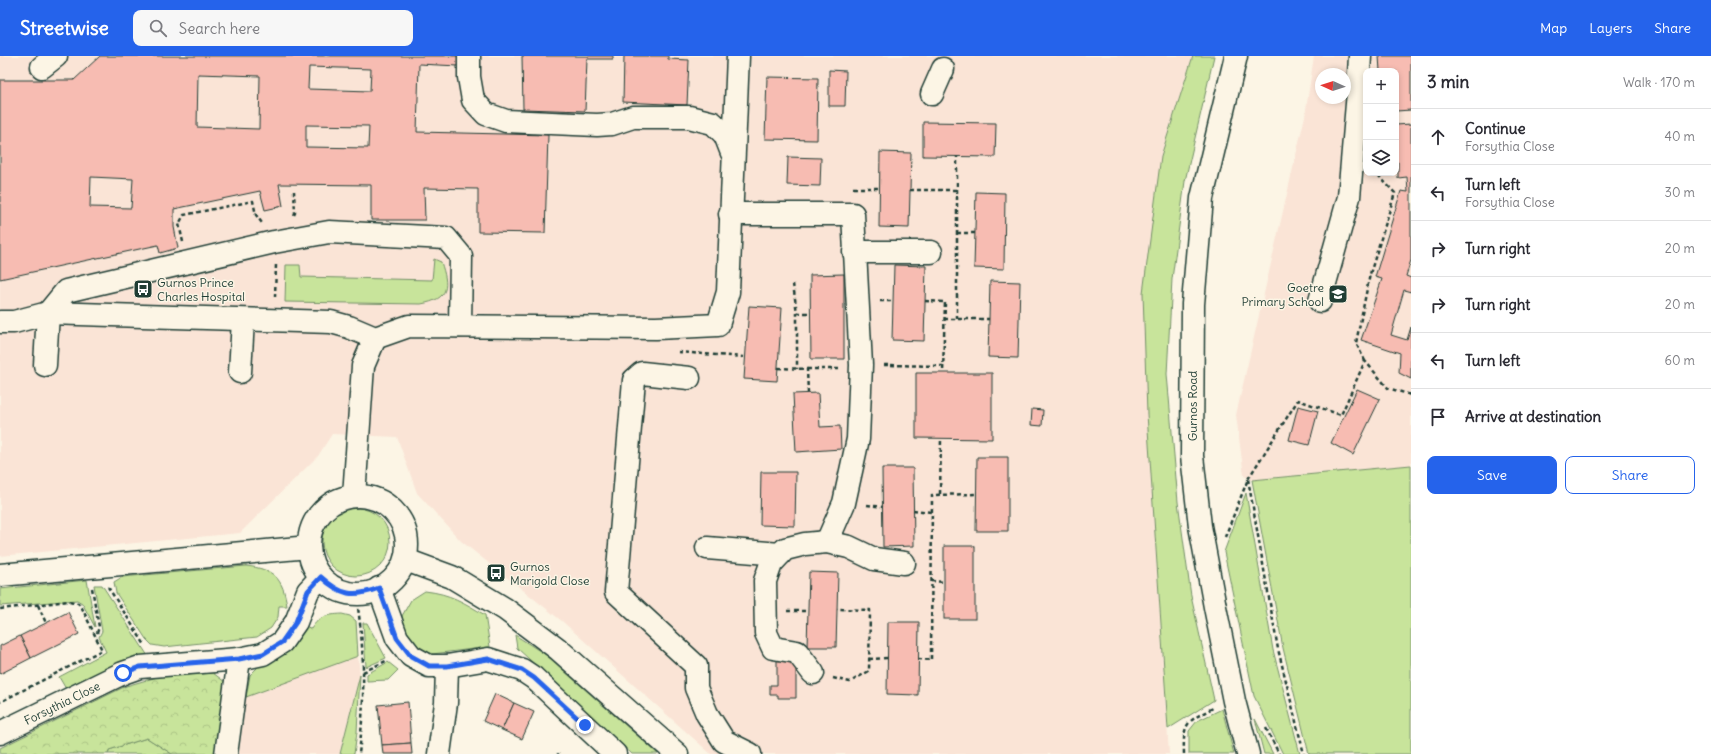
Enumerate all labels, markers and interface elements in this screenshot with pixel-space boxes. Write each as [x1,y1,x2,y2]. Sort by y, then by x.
search box [133,10,413,46]
text: Streetwise [20,16,109,40]
icon: search [147,17,169,39]
text: Search here [179,19,260,38]
text: Map [1540,19,1567,37]
text: Layers [1589,19,1632,37]
text: Share [1654,19,1691,37]
north arrow [1315,68,1351,104]
map controls [1363,68,1399,176]
button: + [1363,68,1399,104]
text: 3 min [1427,71,1469,93]
text: Walk · 170 m [1623,74,1695,91]
button: − [1363,104,1399,140]
text: Continue [1465,119,1526,138]
icon: ahead [1427,126,1449,148]
text: 40 m [1664,128,1695,145]
text: Forsythia Close [1465,138,1555,155]
button: layers [1363,140,1399,176]
text: Turn left [1465,175,1520,194]
icon: left [1427,182,1449,204]
text: 30 m [1665,184,1695,201]
text: Forsythia Close [1465,194,1555,211]
icon: right [1427,238,1449,260]
text: Turn right [1465,239,1530,258]
text: 20 m [1665,240,1695,257]
place label: Gurnos Prince Charles Hospital [157,275,245,304]
bus stop icon: Gurnos Prince Charles Hospital [132,278,154,300]
place label: Goetre Primary School [1241,280,1324,309]
school or university icon: Goetre Primary School [1327,283,1349,305]
icon: right [1427,294,1449,316]
text: Turn right [1465,295,1530,314]
text: 20 m [1665,296,1695,313]
icon: left [1427,350,1449,372]
text: Turn left [1465,351,1520,370]
text: 60 m [1664,352,1695,369]
street label: Gurnos Road [1185,371,1200,441]
icon: arrive [1427,406,1449,428]
text: Arrive at destination [1465,407,1601,426]
button: Save [1427,456,1557,494]
button: Share [1565,456,1695,494]
place label: Gurnos Marigold Close [510,559,589,588]
bus stop icon: Gurnos Marigold Close [485,562,507,584]
route start [114,664,132,682]
street label: Forsythia Close [21,678,103,728]
route end [576,716,594,734]

